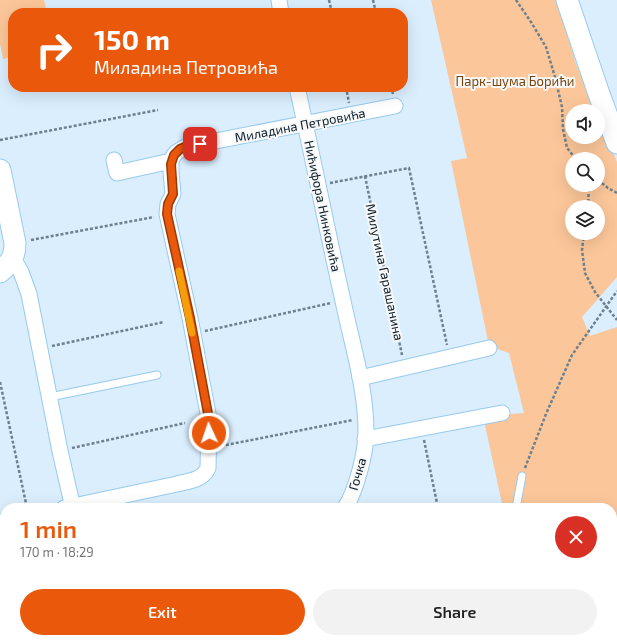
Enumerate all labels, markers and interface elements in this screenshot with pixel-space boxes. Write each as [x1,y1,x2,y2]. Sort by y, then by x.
text: 150 m [94,22,170,56]
icon: right [28,24,80,76]
text: Миладина Петровића [94,56,278,78]
park label: Парк-шума Борићи [456,73,574,89]
street label: Миладина Петровића [233,104,367,146]
map controls [565,104,605,240]
button: sound [565,104,605,144]
pin [183,127,217,161]
icon: arrive [189,133,211,155]
street label: Нићифора Нинковића [301,139,345,273]
button: search [565,152,605,192]
button: layers [565,200,605,240]
street label: Милутина Гарашанина [363,202,407,342]
position arrow [188,412,230,454]
street label: Гочка [345,456,369,492]
text: 1 min [20,514,77,543]
button: close [555,516,597,558]
text: 170 m · 18:29 [20,544,94,560]
button: Exit [20,589,305,635]
button: Share [313,589,597,635]

